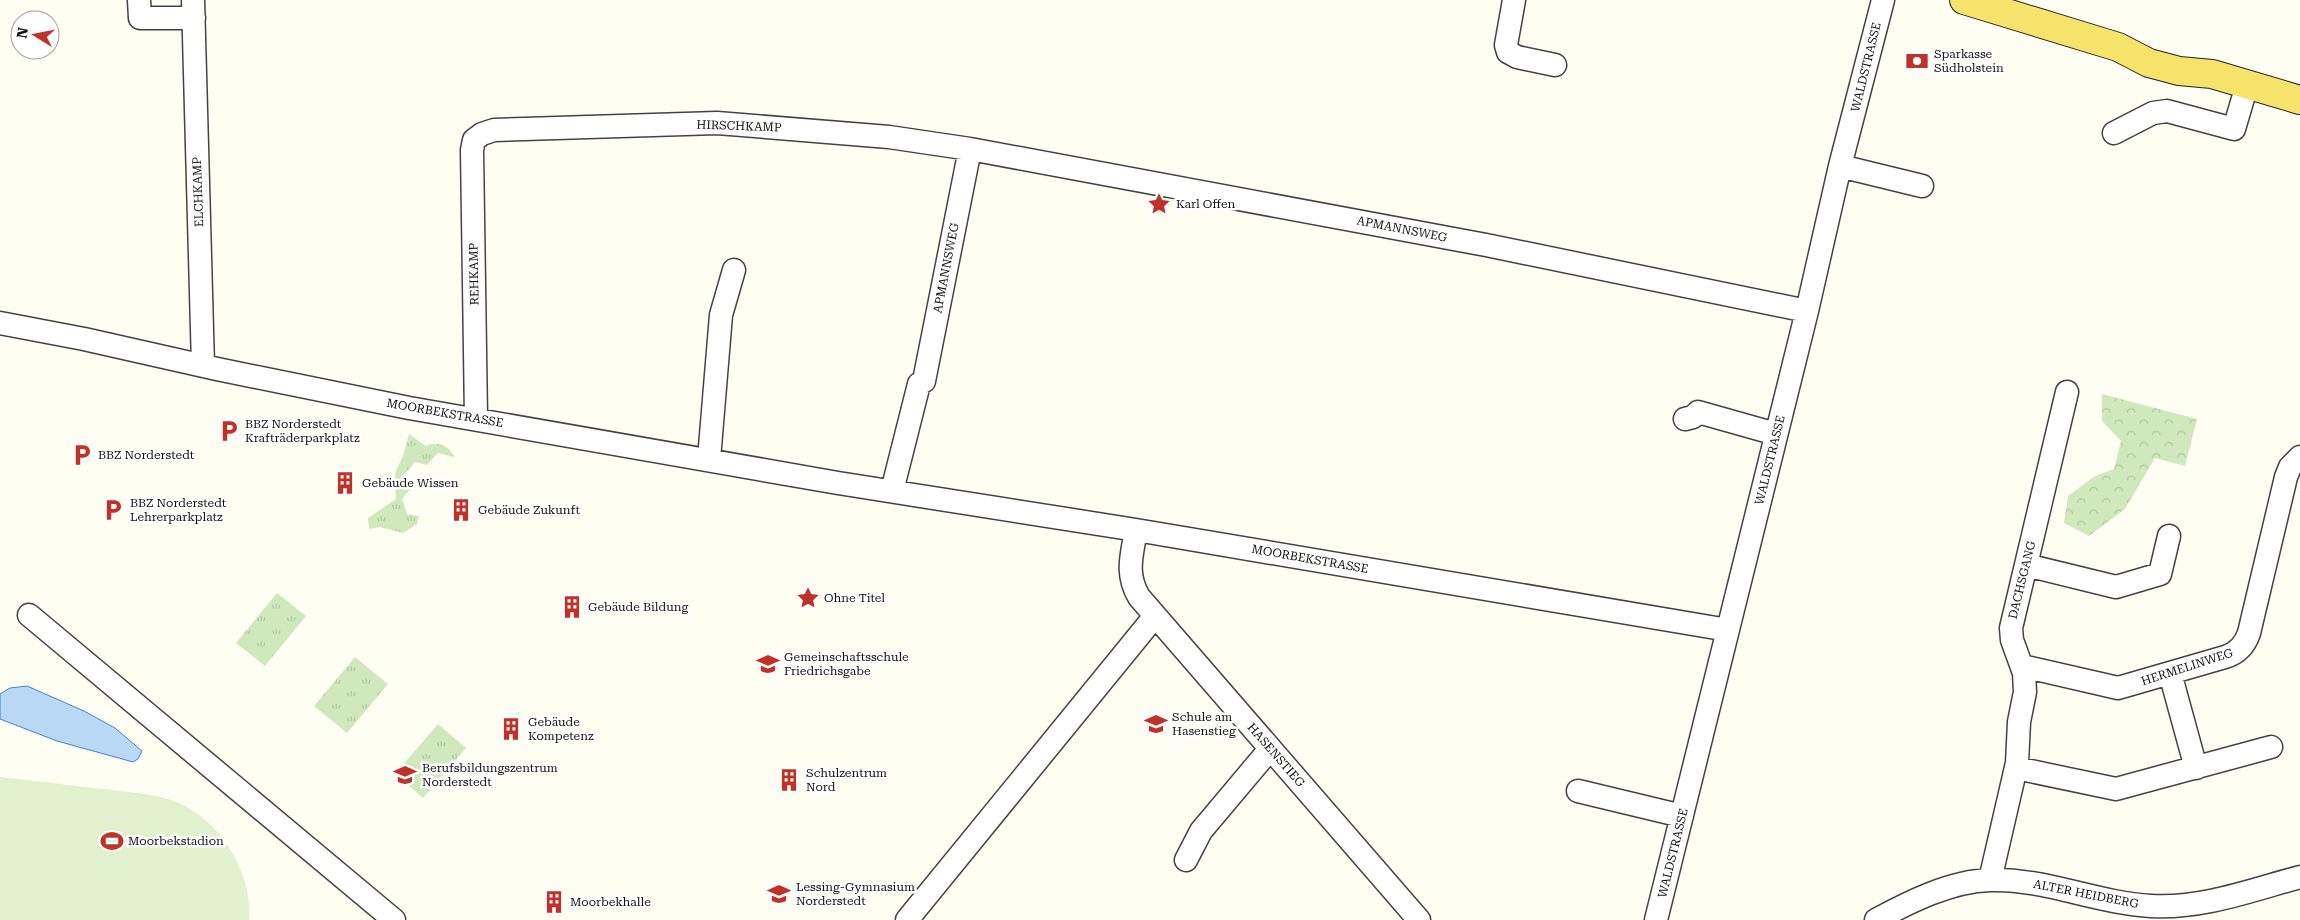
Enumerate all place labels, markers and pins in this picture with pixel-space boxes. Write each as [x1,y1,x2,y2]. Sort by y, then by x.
place label: Sparkasse Südholstein [1934,47,2004,75]
bank icon: Sparkasse Südholstein [1904,48,1930,74]
place icon: Karl Offen [1146,191,1172,217]
place label: Karl Offen [1176,197,1236,211]
place label: BBZ Norderstedt Krafträderparkplatz [245,417,360,445]
parking icon: BBZ Norderstedt Krafträderparkplatz [216,418,242,444]
parking icon: BBZ Norderstedt [69,442,95,468]
place label: BBZ Norderstedt [98,448,195,462]
building icon: Gebäude Wissen [332,470,358,496]
place label: Gebäude Wissen [362,476,459,490]
place label: BBZ Norderstedt Lehrerparkplatz [130,496,227,524]
parking icon: BBZ Norderstedt Lehrerparkplatz [100,497,126,523]
building icon: Gebäude Zukunft [448,497,474,523]
place label: Gebäude Zukunft [478,503,581,517]
place icon: Ohne Titel [795,585,821,611]
place label: Ohne Titel [824,591,885,605]
building icon: Gebäude Bildung [559,594,585,620]
place label: Gebäude Bildung [588,600,688,614]
place label: Gemeinschaftsschule Friedrichsgabe [784,650,909,678]
school or university icon: Gemeinschaftsschule Friedrichsgabe [755,651,781,677]
place label: Schule am Hasenstieg [1172,710,1236,738]
school or university icon: Schule am Hasenstieg [1143,711,1169,737]
place label: Gebäude Kompetenz [528,715,594,743]
building icon: Gebäude Kompetenz [498,716,524,742]
place label: Berufsbildungszentrum Norderstedt [422,761,558,789]
school or university icon: Berufsbildungszentrum Norderstedt [392,762,418,788]
place label: Schulzentrum Nord [806,766,887,794]
building icon: Schulzentrum Nord [776,767,802,793]
sports icon: Moorbekstadion [99,828,125,854]
place label: Moorbekstadion [128,834,224,848]
place label: Lessing-Gymnasium Norderstedt [796,880,915,908]
school or university icon: Lessing-Gymnasium Norderstedt [766,881,792,907]
building icon: Moorbekhalle [541,889,567,915]
place label: Moorbekhalle [570,895,651,909]

